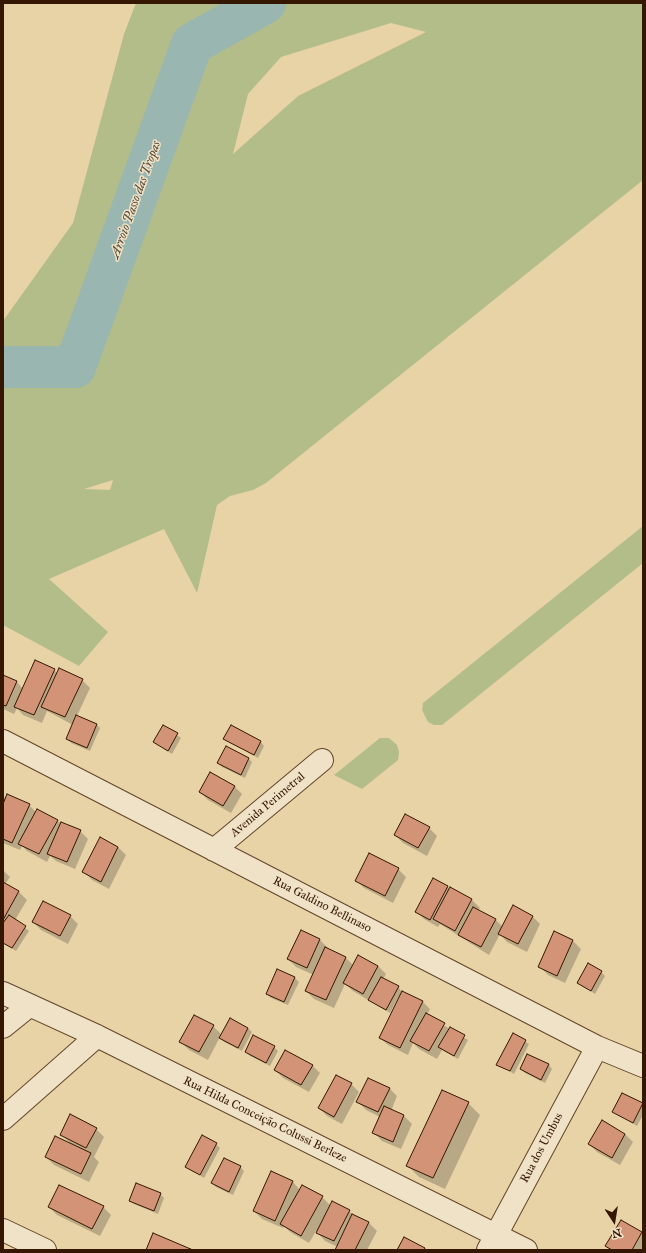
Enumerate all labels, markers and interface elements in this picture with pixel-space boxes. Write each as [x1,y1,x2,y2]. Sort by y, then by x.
water label: Arroio Passo das Tropas [107,139,165,261]
street label: Avenida Perimetral [228,770,308,840]
street label: Rua Galdino Bellinaso [270,874,374,936]
street label: Rua Hilda Conceição Colussi Berleze [181,1074,349,1166]
street label: Rua dos Umbus [518,1111,566,1185]
north arrow [594,1201,634,1241]
text: N [611,1226,623,1241]

